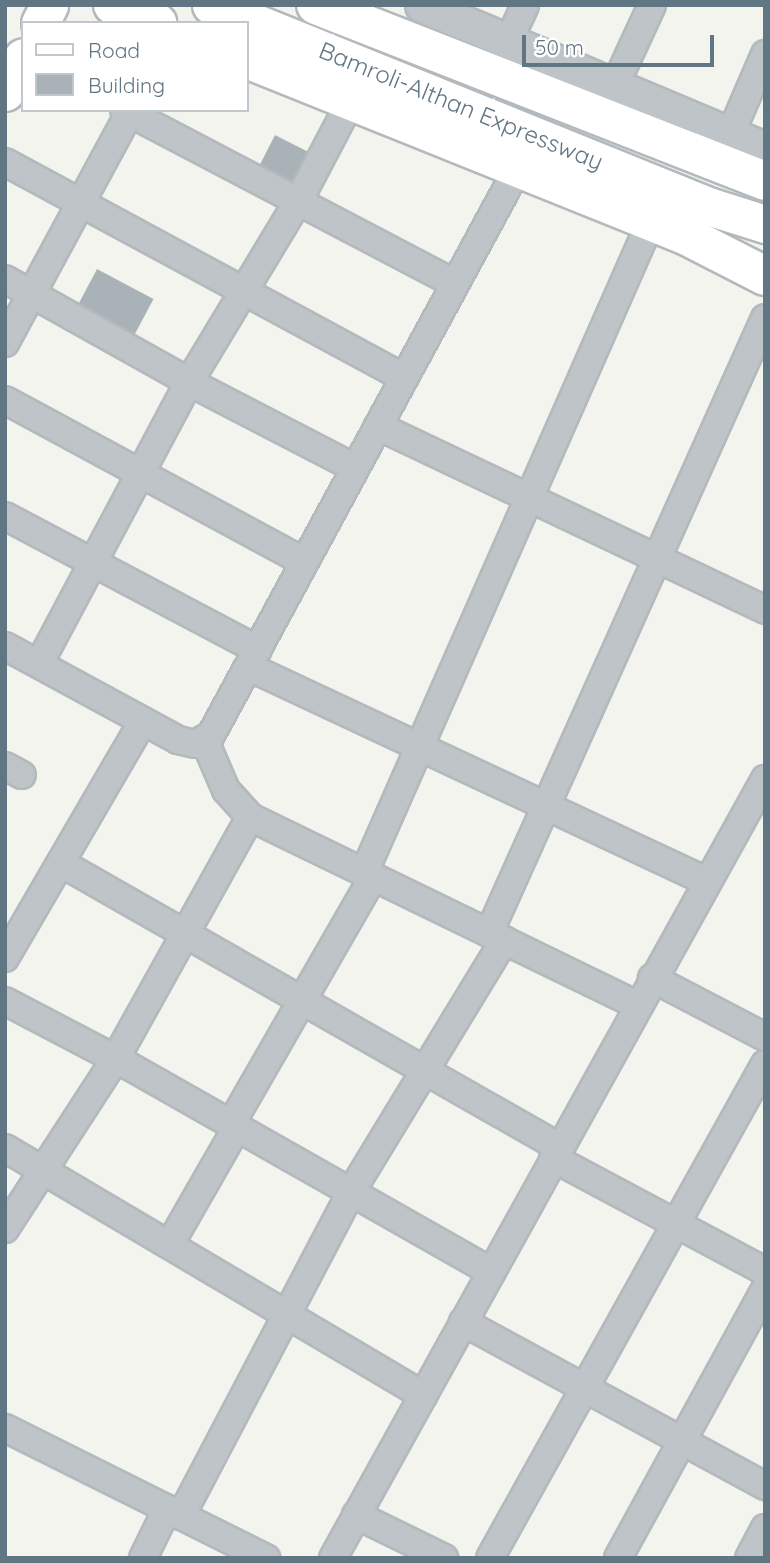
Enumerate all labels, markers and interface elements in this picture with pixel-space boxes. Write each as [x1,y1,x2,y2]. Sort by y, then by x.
legend [21,21,248,112]
scale bar [525,21,718,65]
text: 50 m [535,34,584,60]
street label: Bamroli-Althan Expressway [315,36,607,176]
text: Road [88,37,140,63]
text: Building [88,72,165,98]

